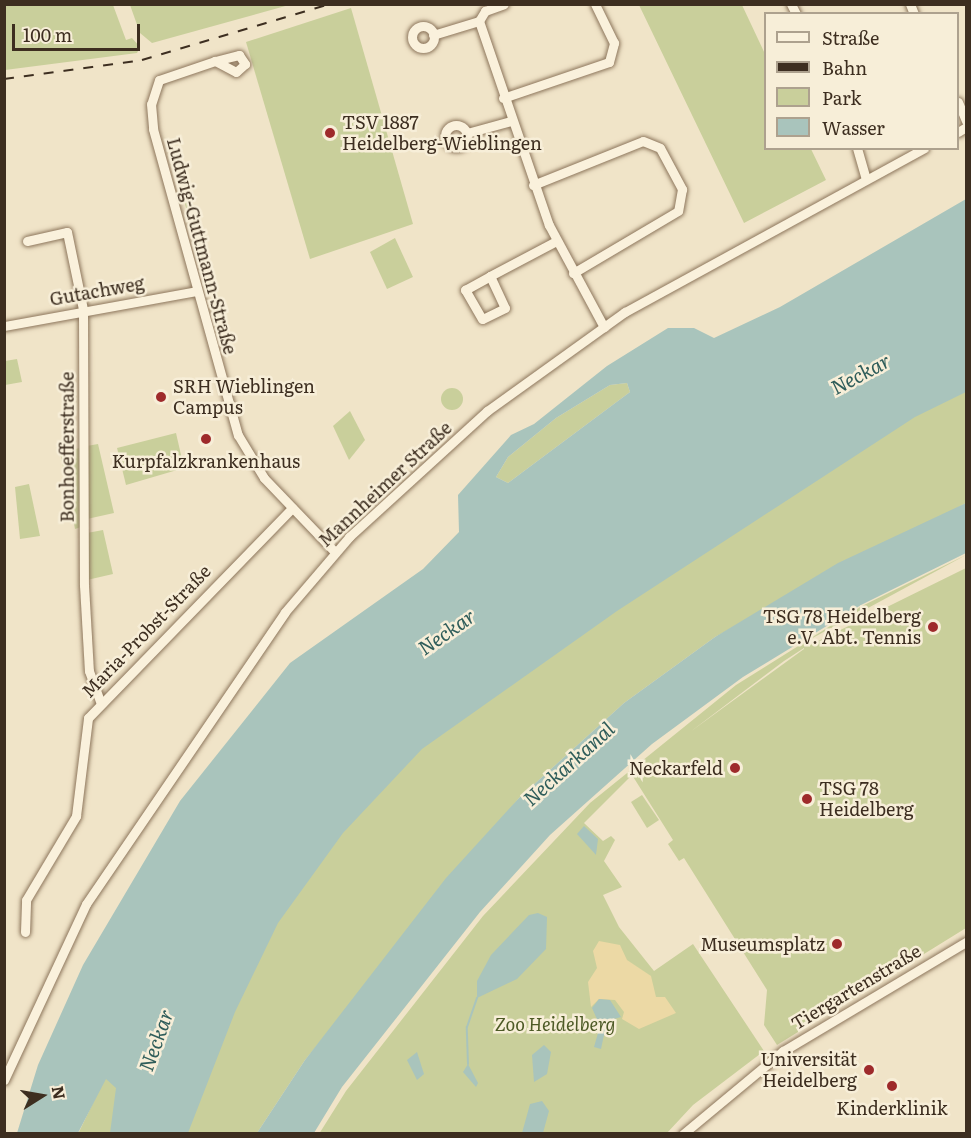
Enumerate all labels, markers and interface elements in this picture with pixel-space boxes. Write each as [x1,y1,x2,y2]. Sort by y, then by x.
scale bar [15,12,142,50]
legend [764,12,959,150]
text: 100 m [23,21,72,48]
text: Straße [822,24,879,51]
text: Bahn [822,54,867,81]
text: Park [822,84,861,111]
place label: TSV 1887 Heidelberg-Wieblingen [342,112,542,154]
text: Wasser [822,114,885,141]
marker: TSV 1887 Heidelberg-Wieblingen [323,126,337,140]
street label: Ludwig-Guttmann-Straße [163,135,241,357]
street label: Gutachweg [48,272,146,310]
water label: Neckar [826,347,894,399]
street label: Bonhoefferstraße [56,372,78,522]
place label: SRH Wieblingen Campus [173,376,315,418]
marker: SRH Wieblingen Campus [154,390,168,404]
street label: Mannheimer Straße [314,417,456,551]
marker: Kurpfalzkrankenhaus [197,430,215,448]
place label: Kurpfalzkrankenhaus [112,450,300,472]
street label: Maria-Probst-Straße [77,560,215,702]
water label: Neckar [413,603,479,659]
place label: TSG 78 Heidelberg e.V. Abt. Tennis [763,606,921,648]
marker: TSG 78 Heidelberg e.V. Abt. Tennis [926,620,940,634]
water label: Neckarkanal [518,716,618,810]
place label: Neckarfeld [629,757,723,779]
marker: Neckarfeld [728,761,742,775]
place label: TSG 78 Heidelberg [819,778,914,820]
marker: TSG 78 Heidelberg [800,792,814,806]
place label: Museumsplatz [700,933,825,955]
marker: Museumsplatz [830,937,844,951]
street label: Tiergartenstraße [787,940,925,1034]
water label: Neckar [133,1006,177,1074]
park label: Zoo Heidelberg [494,1013,616,1035]
place label: Universität Heidelberg [760,1049,857,1092]
marker: Universität Heidelberg [862,1063,876,1077]
north arrow [12,1066,72,1126]
marker: Kinderklinik [883,1077,901,1095]
text: N [47,1084,73,1101]
place label: Kinderklinik [836,1097,948,1119]

